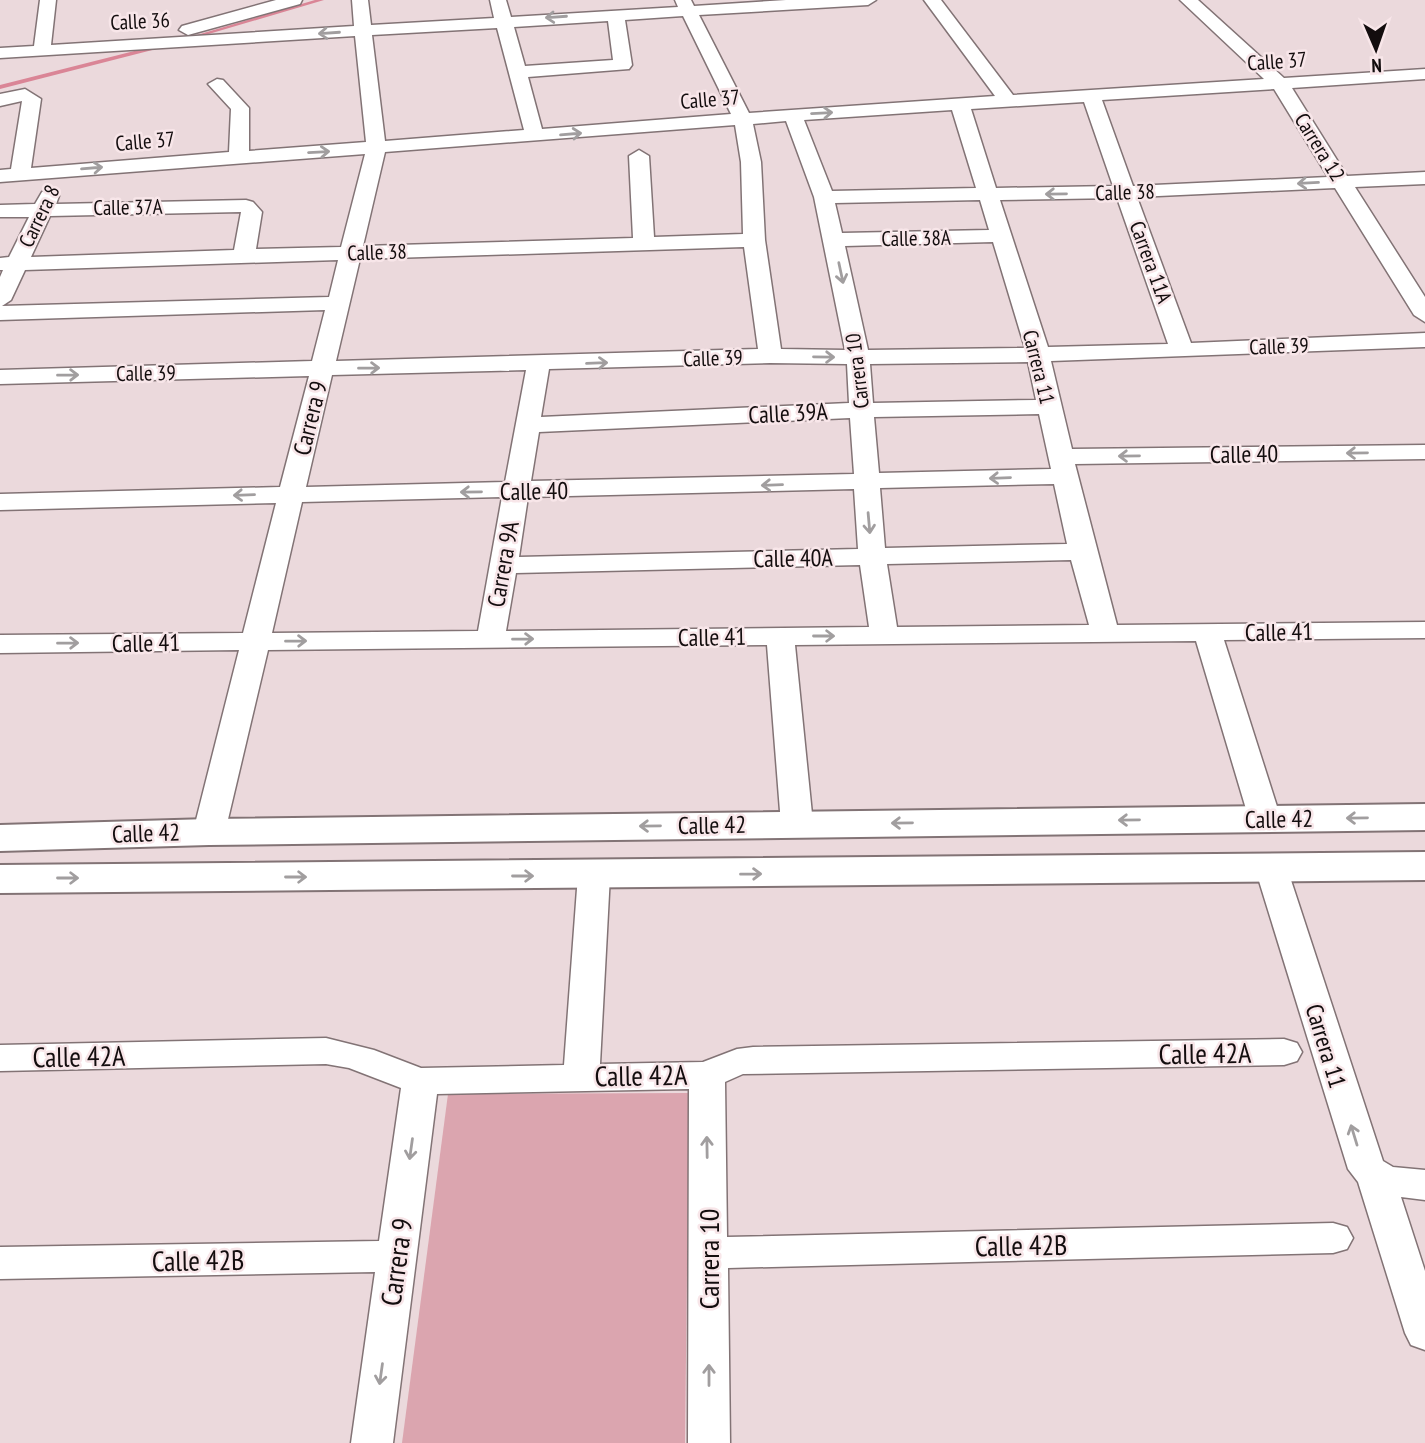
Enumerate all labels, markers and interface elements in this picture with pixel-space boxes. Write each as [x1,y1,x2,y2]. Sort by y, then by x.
street label: Calle 36 [110,6,170,36]
one-way arrow [545,11,568,24]
north arrow [1341,14,1411,84]
one-way arrow [318,26,341,39]
street label: Calle 37 [1246,45,1308,77]
text: N [1371,54,1382,78]
street label: Calle 37 [679,83,741,115]
one-way arrow [810,106,833,119]
street label: Carrera 12 [1289,108,1351,186]
street label: Calle 37 [114,125,176,157]
one-way arrow [559,127,581,140]
one-way arrow [308,145,331,158]
one-way arrow [81,161,103,174]
street label: Calle 38 [1095,177,1155,207]
one-way arrow [1297,177,1320,190]
street label: Carrera 8 [12,180,66,252]
one-way arrow [1045,187,1068,200]
street label: Calle 37A [93,193,163,221]
street label: Carrera 11A [1124,217,1178,307]
street label: Calle 38A [881,224,951,252]
street label: Calle 38 [347,237,407,267]
one-way arrow [834,261,848,284]
street label: Carrera 11 [1017,327,1061,407]
street label: Calle 39 [1249,331,1309,361]
street label: Carrera 10 [839,332,875,410]
street label: Calle 39 [683,343,743,373]
one-way arrow [812,350,835,364]
one-way arrow [585,356,608,369]
street label: Calle 39 [116,359,176,387]
one-way arrow [357,361,380,375]
one-way arrow [56,368,79,382]
street label: Carrera 9 [286,378,334,458]
street label: Calle 39A [748,395,829,431]
street label: Calle 40 [1210,438,1278,470]
one-way arrow [1346,446,1369,459]
one-way arrow [1118,449,1141,462]
one-way arrow [988,471,1011,485]
street label: Calle 40 [500,475,568,507]
one-way arrow [761,478,784,491]
one-way arrow [460,485,483,499]
one-way arrow [233,488,256,501]
one-way arrow [863,511,876,534]
street label: Carrera 9A [480,518,526,609]
street label: Calle 40A [753,542,834,574]
street label: Calle 41 [1245,616,1313,648]
street label: Calle 41 [678,621,746,653]
street label: Calle 41 [112,627,180,659]
one-way arrow [812,629,835,643]
one-way arrow [511,632,534,646]
one-way arrow [284,634,307,648]
one-way arrow [56,637,79,650]
street label: Calle 42 [1245,803,1313,835]
street label: Calle 42 [678,809,746,841]
one-way arrow [1346,811,1369,824]
one-way arrow [1118,814,1141,827]
street label: Calle 42 [111,816,181,850]
one-way arrow [891,816,914,830]
one-way arrow [639,819,662,833]
one-way arrow [739,867,762,880]
one-way arrow [511,869,534,883]
one-way arrow [284,870,307,884]
one-way arrow [56,872,79,885]
street label: Carrera 11 [1299,1000,1353,1092]
street label: Calle 42A [1158,1034,1252,1072]
street label: Calle 42A [32,1037,126,1075]
street label: Calle 42A [594,1056,688,1094]
one-way arrow [1347,1125,1360,1147]
one-way arrow [701,1136,714,1159]
one-way arrow [404,1137,417,1160]
street label: Carrera 10 [690,1209,727,1309]
street label: Carrera 9 [372,1216,420,1308]
street label: Calle 42B [974,1226,1068,1264]
street label: Calle 42B [151,1241,245,1279]
one-way arrow [374,1362,387,1385]
one-way arrow [702,1364,716,1387]

